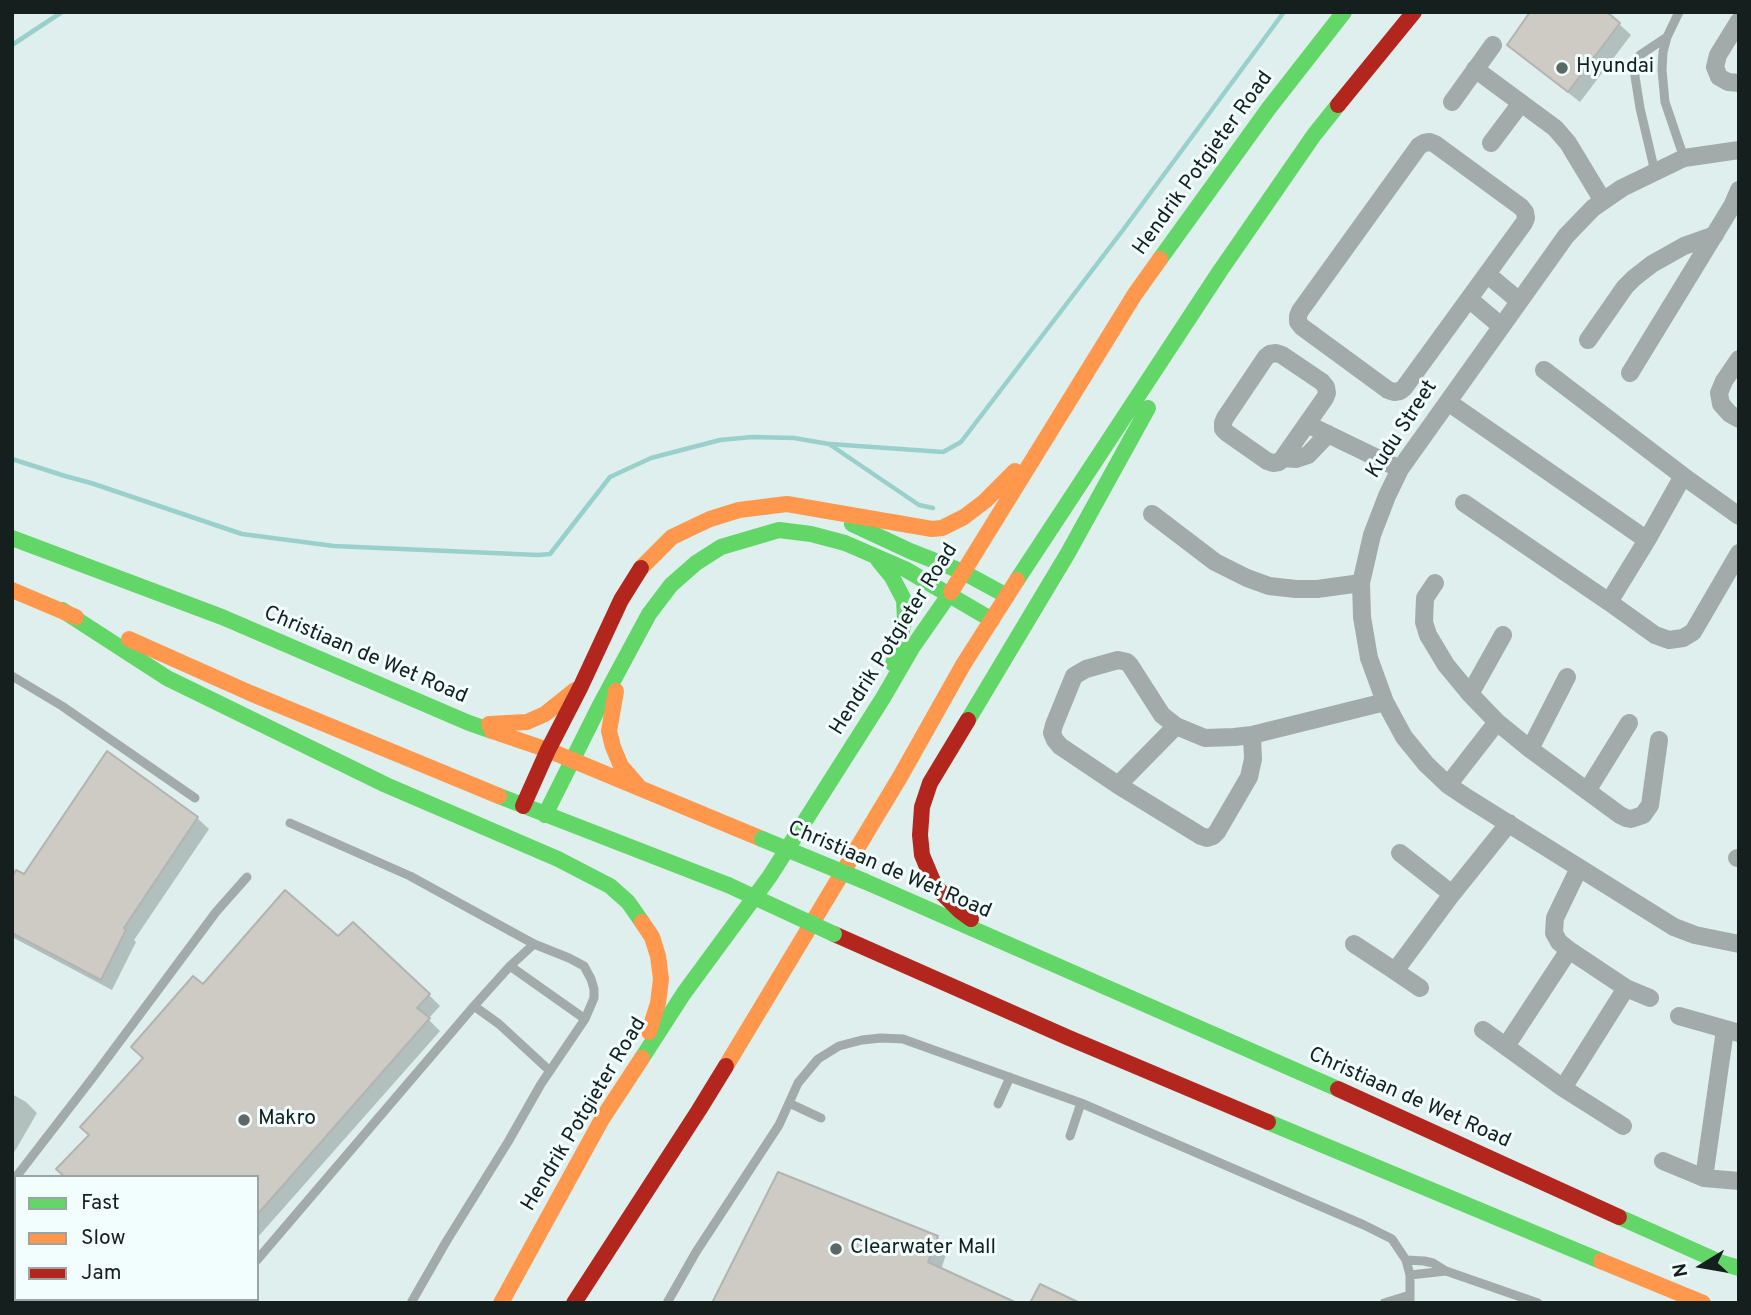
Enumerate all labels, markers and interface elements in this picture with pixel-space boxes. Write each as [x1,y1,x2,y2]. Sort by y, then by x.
place label: Hyundai [1576,55,1654,81]
marker: Hyundai [1554,60,1570,76]
street label: Hendrik Potgieter Road [1129,67,1279,261]
street label: Kudu Street [1362,376,1444,484]
street label: Hendrik Potgieter Road [826,539,964,741]
street label: Christiaan de Wet Road [259,602,471,710]
street label: Christiaan de Wet Road [783,817,995,925]
street label: Hendrik Potgieter Road [517,1014,653,1216]
street label: Christiaan de Wet Road [1304,1043,1514,1155]
place label: Makro [258,1107,316,1133]
marker: Makro [236,1112,252,1128]
legend [14,1175,259,1301]
text: Fast [81,1190,120,1217]
text: Slow [81,1225,126,1252]
north arrow [1667,1231,1737,1301]
place label: Clearwater Mall [850,1236,996,1262]
marker: Clearwater Mall [828,1241,844,1257]
text: Jam [81,1260,122,1287]
text: N [1668,1261,1694,1279]

